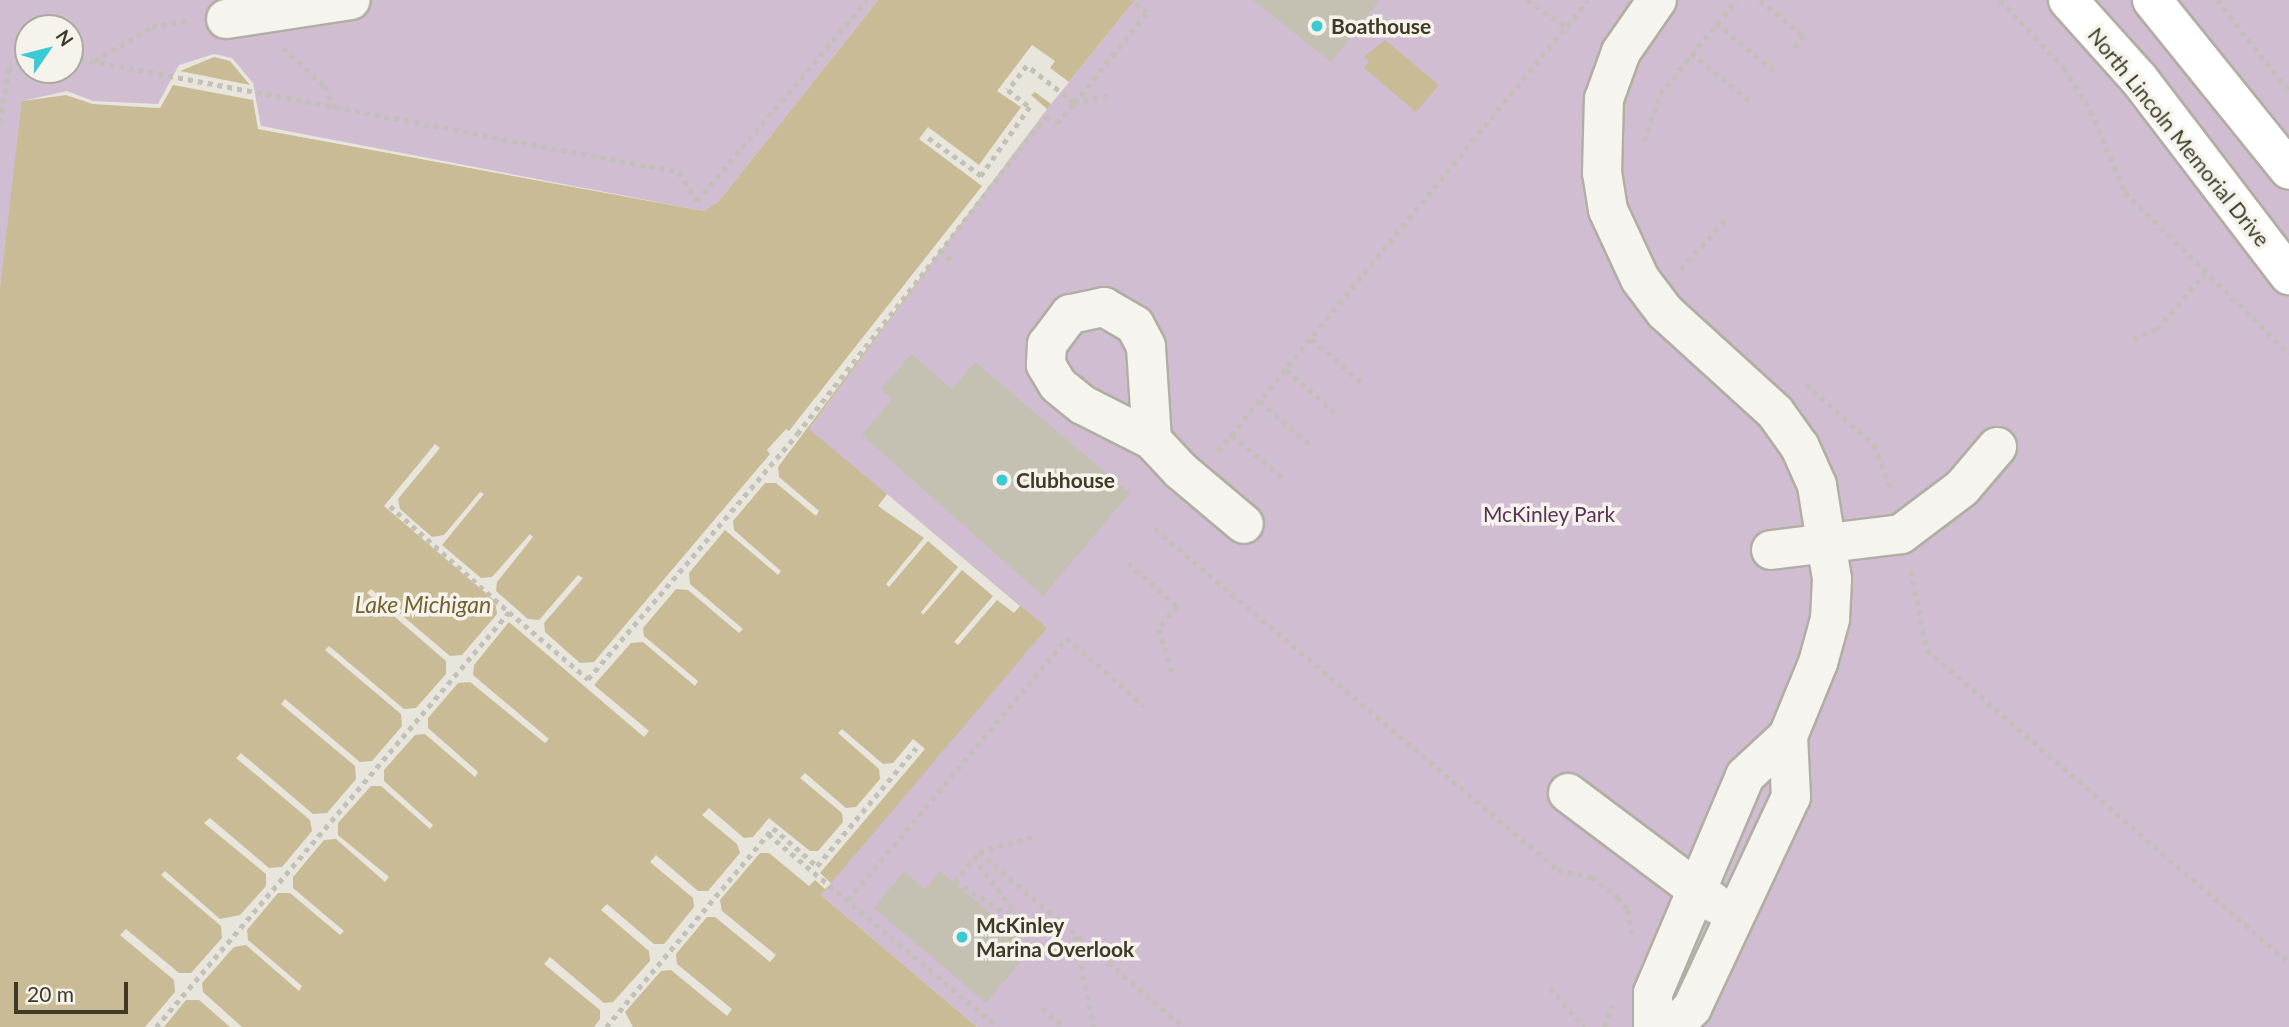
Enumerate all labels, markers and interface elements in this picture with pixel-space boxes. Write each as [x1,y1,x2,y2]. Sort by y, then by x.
place label: Boathouse [1331,13,1431,39]
north arrow [14,14,84,84]
marker: Boathouse [1309,18,1325,34]
street label: North Lincoln Memorial Drive [2083,23,2275,251]
text: N [51,25,79,50]
place label: Clubhouse [1016,467,1115,493]
marker: Clubhouse [994,472,1010,488]
park label: McKinley Park [1483,501,1615,527]
water label: Lake Michigan [355,590,491,618]
place label: McKinley Marina Overlook [976,912,1134,962]
marker: McKinley Marina Overlook [954,929,970,945]
scale bar [18,968,131,1012]
text: 20 m [27,981,74,1006]

